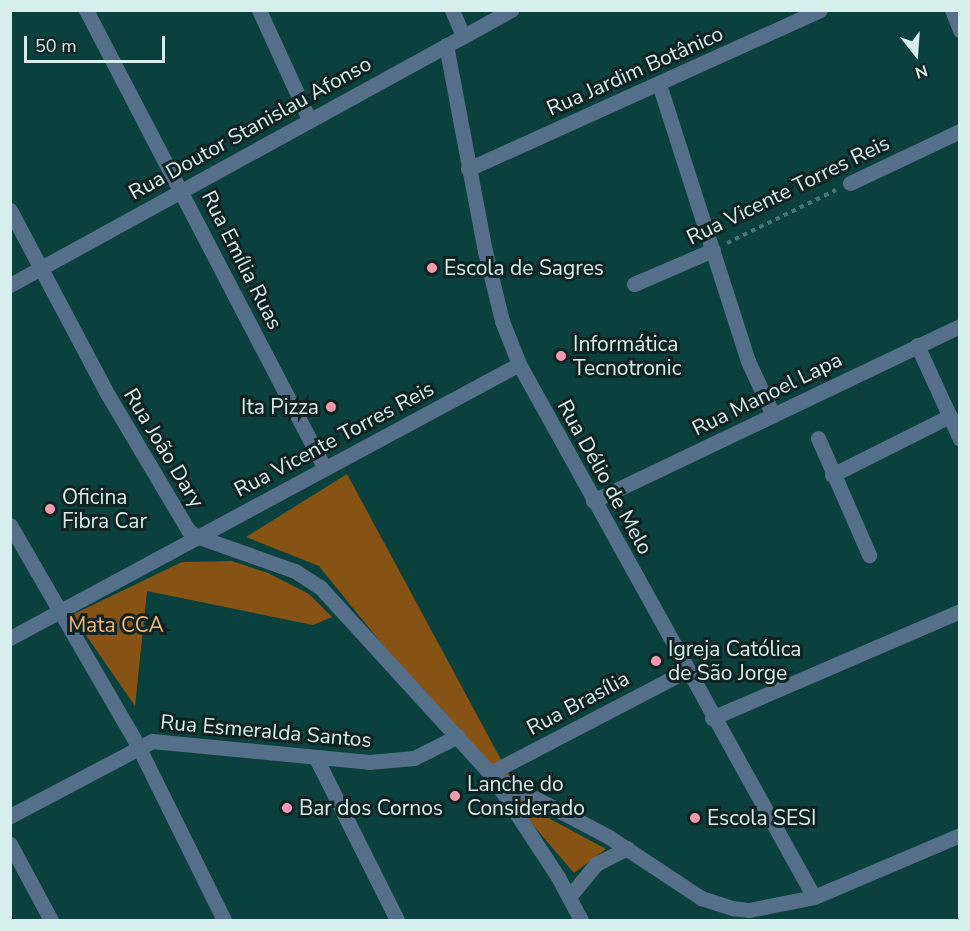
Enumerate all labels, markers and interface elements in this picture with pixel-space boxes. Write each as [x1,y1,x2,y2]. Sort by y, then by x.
street label: Rua Jardim Botânico [543,21,727,121]
scale bar [27,24,168,62]
north arrow [886,24,946,84]
text: 50 m [35,34,77,58]
street label: Rua Doutor Stanislau Afonso [124,51,376,205]
text: N [912,59,930,83]
street label: Rua Vicente Torres Reis [683,130,893,250]
street label: Rua Emília Ruas [196,186,288,334]
place label: Escola de Sagres [444,255,604,281]
marker: Escola de Sagres [425,261,439,275]
place label: Informática Tecnotronic [573,331,681,381]
street label: Rua Manoel Lapa [688,347,846,441]
marker: Informática Tecnotronic [554,349,568,363]
street label: Rua Vicente Torres Reis [230,376,438,502]
street label: Rua João Dary [119,384,209,512]
place label: Ita Pizza [241,394,319,420]
street label: Rua Délio de Melo [552,395,658,559]
marker: Ita Pizza [324,400,338,414]
place label: Oficina Fibra Car [62,484,147,534]
marker: Oficina Fibra Car [43,502,57,516]
park label: Mata CCA [68,612,164,638]
place label: Igreja Católica de São Jorge [668,636,801,686]
marker: Igreja Católica de São Jorge [649,654,663,668]
street label: Rua Brasília [522,665,634,741]
street label: Rua Esmeralda Santos [159,709,373,753]
place label: Lanche do Considerado [467,771,585,821]
marker: Lanche do Considerado [448,789,462,803]
place label: Bar dos Cornos [299,795,443,821]
marker: Bar dos Cornos [280,801,294,815]
place label: Escola SESI [707,805,816,831]
marker: Escola SESI [688,811,702,825]

